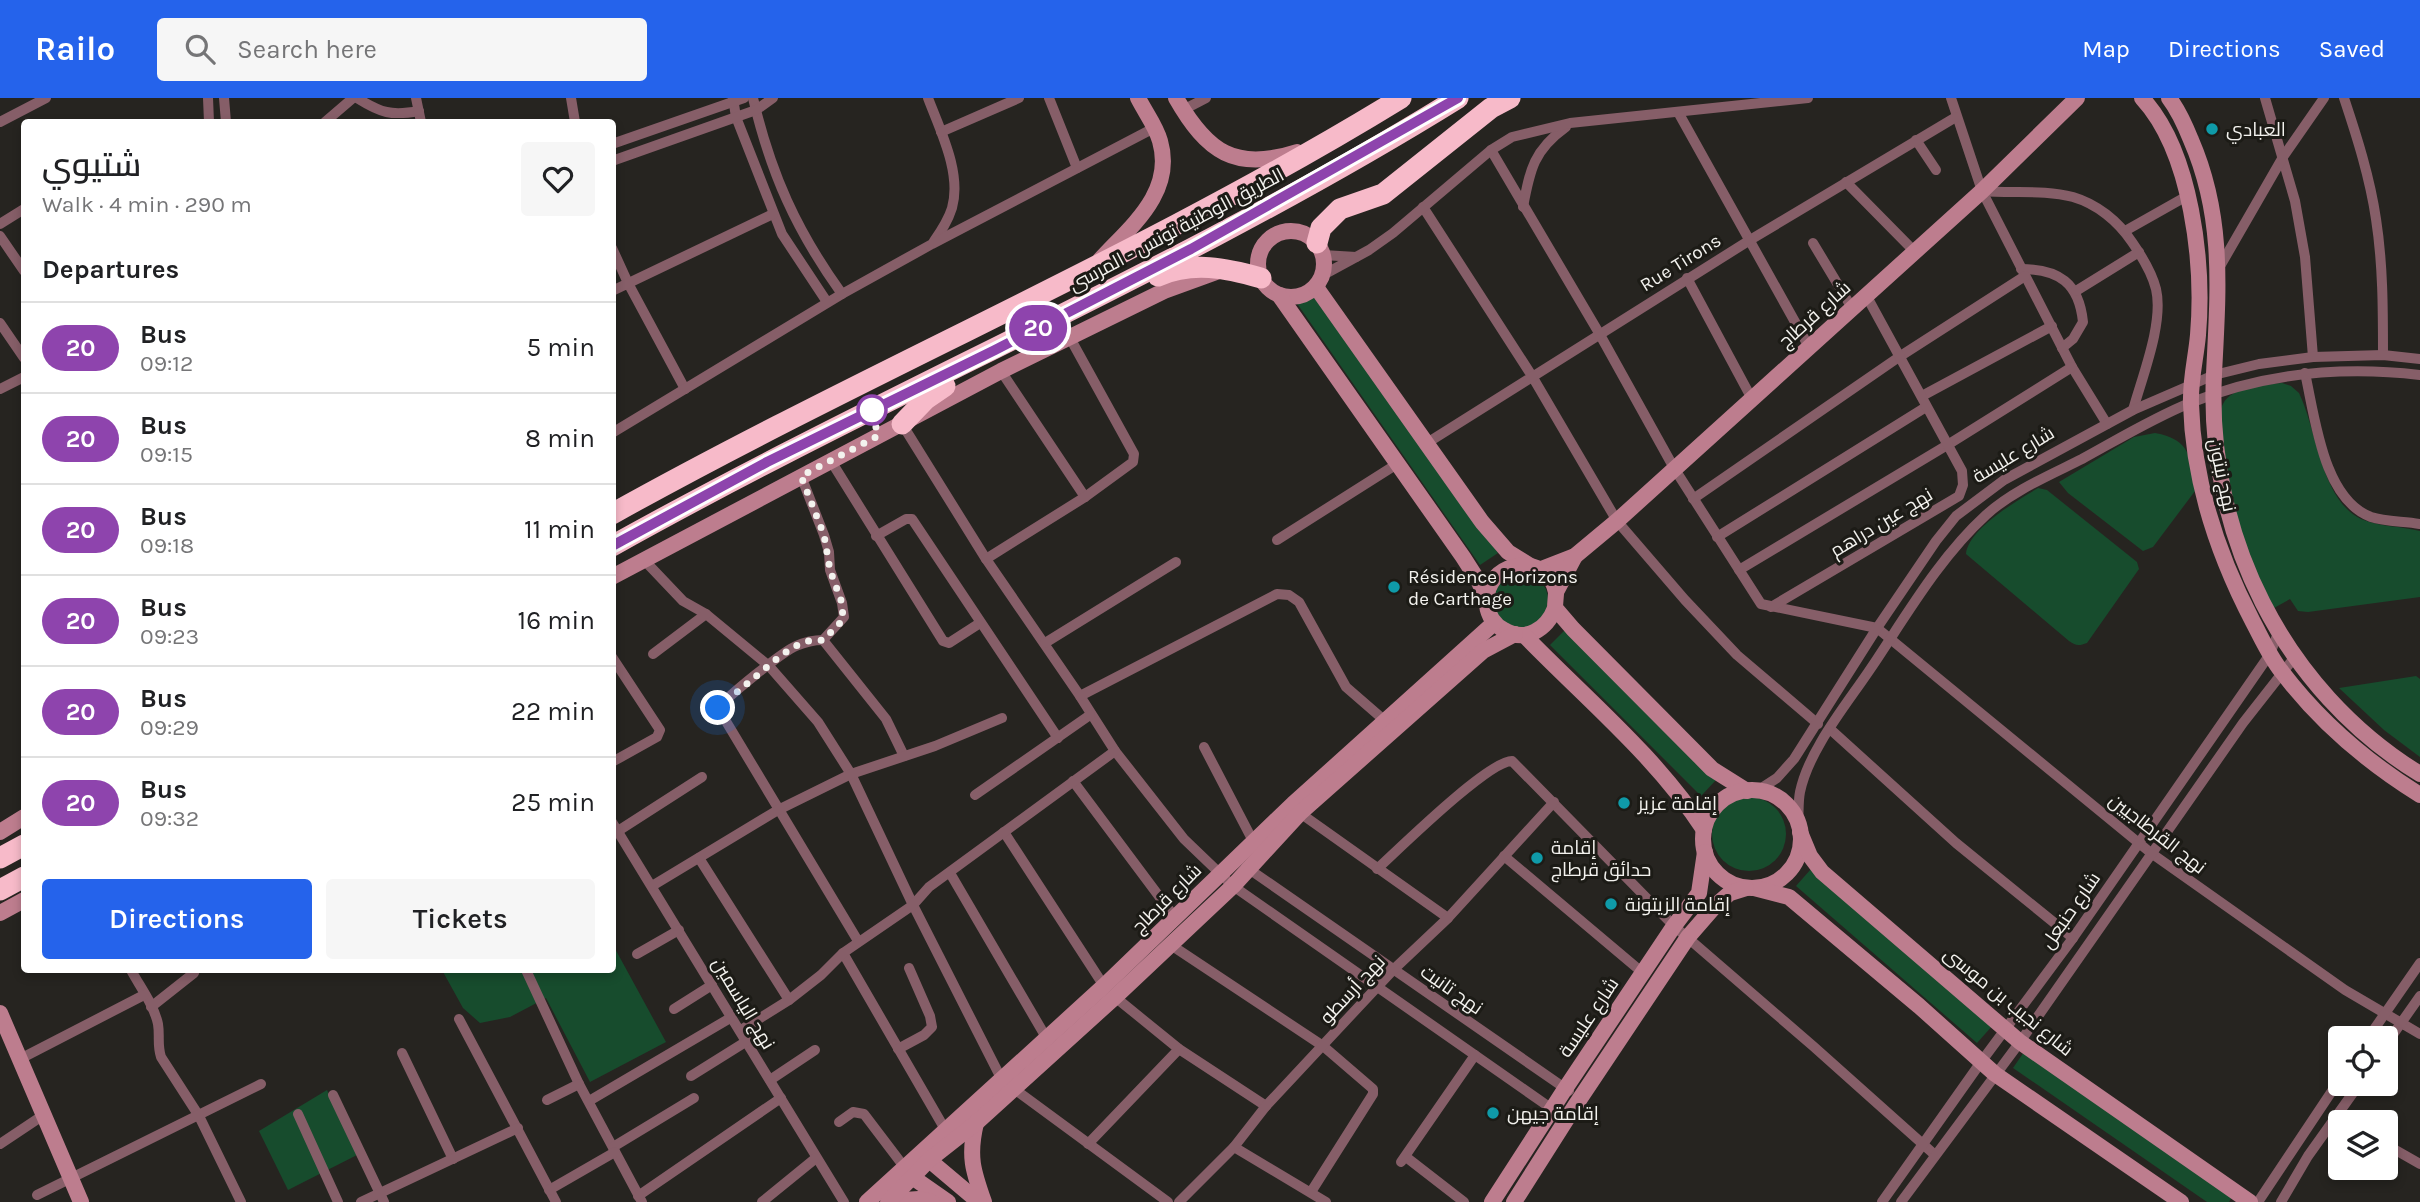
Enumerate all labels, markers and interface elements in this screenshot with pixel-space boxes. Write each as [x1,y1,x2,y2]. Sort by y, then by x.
search box [157,18,647,81]
text: Railo [35,30,115,68]
icon: search [181,30,219,68]
text: Search here [237,34,377,65]
text: Map [2082,35,2130,63]
text: Directions [2168,35,2281,63]
text: Saved [2319,35,2385,63]
place label: العبادي [2226,119,2286,144]
marker: العبادي [2204,121,2220,137]
button: heart [521,142,595,216]
text: شتيوي [42,146,141,184]
street label: الطريق الوطنية تونس - المرسى [1065,164,1288,297]
text: Walk · 4 min · 290 m [42,191,252,218]
street label: Rue Tirons [1636,229,1725,296]
text: Departures [42,254,179,285]
street label: شارع قرطاج [1774,277,1857,354]
line badge: 20 [1006,305,1070,351]
text: 20 [1023,314,1053,342]
text: Bus [140,319,187,350]
text: 5 min [526,332,595,363]
text: 20 [66,334,95,362]
text: 09:12 [140,350,193,377]
unlabelled marker [857,395,887,425]
text: Bus [140,410,187,441]
street label: شارع عليسة [1969,422,2059,490]
text: 8 min [525,423,595,454]
text: 20 [66,425,95,453]
street label: نهج نبتون [2202,437,2240,514]
text: 09:15 [140,441,193,468]
street label: نهج عين دراهم [1826,484,1938,564]
text: Bus [140,501,187,532]
text: 11 min [524,514,595,545]
text: 20 [66,516,95,544]
text: 09:18 [140,532,194,559]
place label: Résidence Horizons de Carthage [1408,566,1578,610]
marker: Résidence Horizons de Carthage [1386,579,1402,595]
text: Bus [140,592,187,623]
text: 16 min [518,605,595,636]
text: 20 [66,607,95,635]
text: 09:23 [140,623,199,650]
text: Bus [140,683,187,714]
your location [700,690,735,725]
text: 22 min [511,696,595,727]
text: 20 [66,698,95,726]
text: 09:29 [140,714,199,741]
text: Bus [140,774,187,805]
text: 25 min [511,787,595,818]
text: 20 [66,789,95,817]
street label: نهج القرطاجيين [2103,789,2210,880]
place label: إقامة عزيز [1637,793,1717,815]
marker: إقامة عزيز [1616,795,1632,811]
text: 09:32 [140,805,199,832]
place label: إقامة حدائق قرطاج [1551,837,1651,883]
marker: إقامة حدائق قرطاج [1529,850,1545,866]
street label: شارع قرطاج [1127,859,1207,939]
street label: شارع حنبعل [2036,868,2107,954]
button: Directions [42,879,312,959]
button: Tickets [326,879,595,959]
place label: إقامة الزيتونة [1625,894,1730,916]
marker: إقامة الزيتونة [1603,896,1619,912]
street label: شارع نجيب بن موسى [1938,943,2078,1062]
street label: نهج أرسطو [1315,950,1391,1030]
street label: نهج الياسمين [705,954,779,1054]
street label: نهج تانيت [1415,960,1487,1021]
street label: شارع عليسة [1554,974,1625,1063]
map controls [2328,1026,2398,1180]
button: locate [2328,1026,2398,1096]
place label: إقامة جيهن [1507,1103,1599,1125]
marker: إقامة جيهن [1485,1105,1501,1121]
button: layers [2328,1110,2398,1180]

